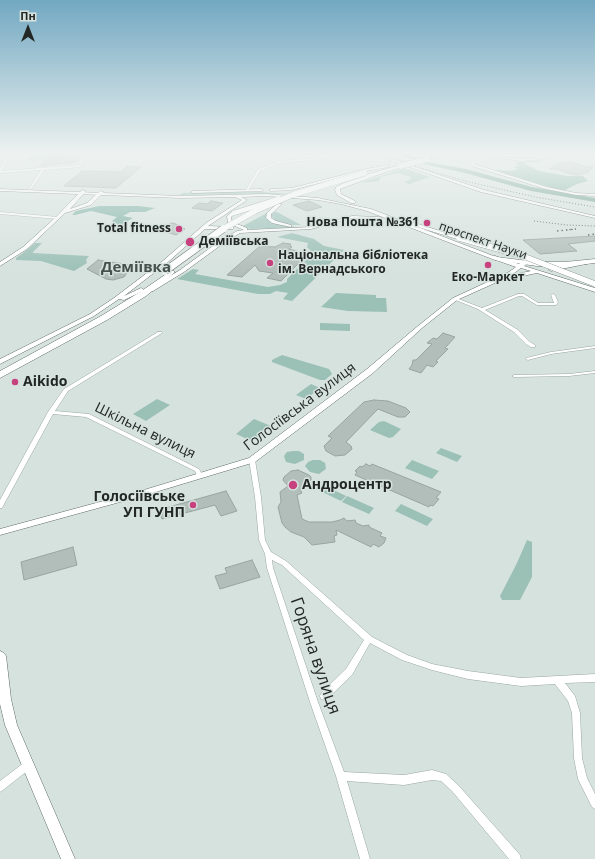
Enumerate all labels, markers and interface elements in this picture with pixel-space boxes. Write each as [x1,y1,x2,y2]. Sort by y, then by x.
north arrow [8,8,48,48]
text: Пн [20,8,36,23]
place label: Нова Пошта №361 [307,216,419,230]
marker: Нова Пошта №361 [422,218,432,228]
street label: проспект Науки [437,219,529,263]
place label: Total fitness [97,222,171,236]
marker: Total fitness [174,224,184,234]
place label: Деміївська [199,235,268,249]
marker: Деміївська [184,236,196,248]
place label: Національна бібліотека ім. Вернадського [278,249,428,277]
marker: Національна бібліотека ім. Вернадського [265,258,275,268]
district label: Деміївка [101,259,171,277]
marker: Еко-Маркет [483,260,493,270]
place label: Еко-Маркет [452,271,524,285]
street label: Голосіївська вулиця [241,359,359,455]
place label: Aikido [23,374,67,390]
marker: Aikido [10,377,20,387]
street label: Шкільна вулиця [92,399,198,463]
place label: Андроцентр [302,477,392,493]
marker: Андроцентр [287,479,299,491]
place label: Голосіївське УП ГУНП [94,489,185,522]
marker: Голосіївське УП ГУНП [188,500,198,510]
street label: Горяна вулиця [285,595,345,717]

